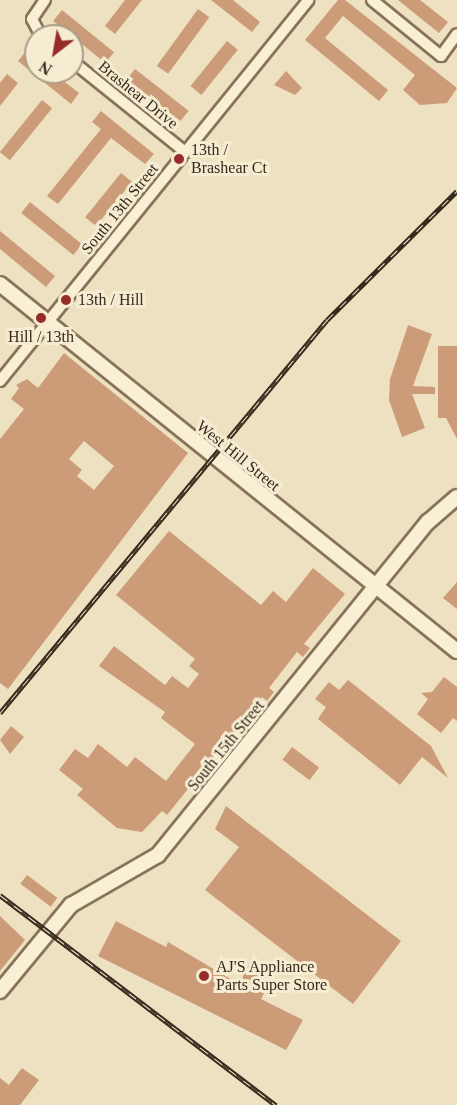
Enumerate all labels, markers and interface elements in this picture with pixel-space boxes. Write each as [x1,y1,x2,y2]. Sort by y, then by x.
north arrow [24,24,84,84]
street label: Brashear Drive [94,57,182,133]
text: N [36,58,55,78]
place label: 13th / Brashear Ct [191,140,267,178]
marker: 13th / Brashear Ct [172,152,186,166]
street label: South 13th Street [78,160,162,258]
place label: 13th / Hill [78,290,144,310]
marker: 13th / Hill [59,293,73,307]
marker: Hill / 13th [34,311,48,325]
place label: Hill / 13th [8,327,74,347]
street label: West Hill Street [192,417,284,495]
street label: South 15th Street [184,697,268,795]
place label: AJ'S Appliance Parts Super Store [216,957,327,995]
marker: AJ'S Appliance Parts Super Store [197,969,211,983]

